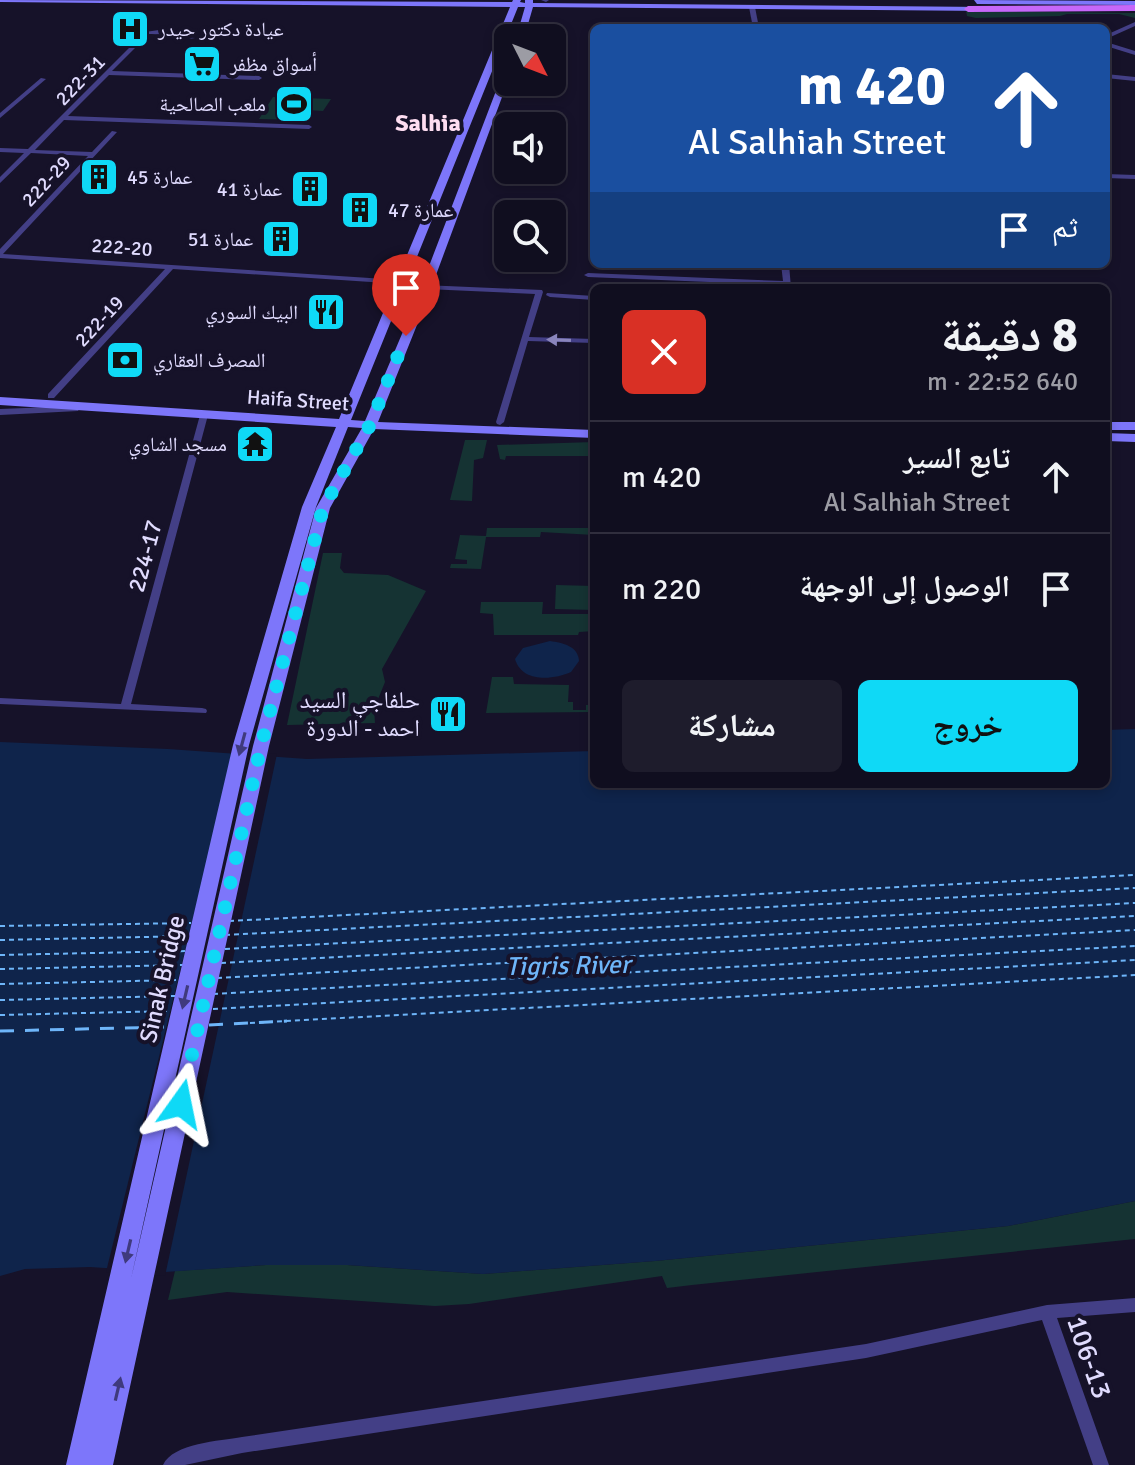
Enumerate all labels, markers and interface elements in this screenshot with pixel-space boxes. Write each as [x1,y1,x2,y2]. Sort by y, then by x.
hospital icon: عيادة دكتور حيدر [109,8,151,50]
place label: عيادة دكتور حيدر [157,17,284,42]
north arrow [494,24,566,96]
map controls [494,24,566,272]
supermarket icon: أسواق مظفر [181,43,223,85]
street label: 222-31 [50,50,111,111]
text: 420 m [798,51,946,120]
place label: أسواق مظفر [229,52,317,77]
icon: ahead [974,56,1078,160]
sports icon: ملعب الصالحية [273,83,315,125]
place label: ملعب الصالحية [160,92,266,117]
district label: Salhia [395,108,461,138]
button: sound [494,112,566,184]
text: Al Salhiah Street [688,120,946,165]
street label: 222-29 [16,151,76,212]
building icon: عمارة 45 [78,156,120,198]
place label: عمارة 45 [127,165,192,190]
building icon: عمارة 41 [289,168,331,210]
place label: عمارة 41 [217,177,282,202]
building icon: عمارة 47 [339,189,381,231]
place label: عمارة 47 [388,198,453,223]
button: search [494,200,566,272]
icon: arrive [992,208,1036,252]
text: ثم [1052,209,1078,246]
building icon: عمارة 51 [260,218,302,260]
place label: عمارة 51 [188,227,253,252]
street label: 222-20 [91,233,153,262]
pin [372,254,440,336]
icon: arrive [384,266,428,310]
street label: 222-19 [69,291,129,352]
restaurant icon: البيك السوري [305,291,347,333]
place label: البيك السوري [205,300,298,328]
text: 8 دقيقة [941,306,1078,365]
button: close [622,310,706,394]
one-way arrow [546,334,571,347]
bank icon: المصرف العقاري [104,339,146,381]
place label: المصرف العقاري [153,348,265,376]
text: 640 m · 22:52 [927,366,1078,398]
street label: Haifa Street [246,384,350,417]
temple icon: مسجد الشاوي [234,423,276,465]
place label: مسجد الشاوي [128,432,227,460]
text: تابع السير [903,440,1010,477]
icon: ahead [1034,455,1078,499]
text: 420 m [622,459,701,496]
text: Al Salhiah Street [824,487,1010,519]
street label: 224-17 [121,517,169,595]
icon: arrive [1034,567,1078,611]
text: الوصول إلى الوجهة [800,568,1010,605]
text: 220 m [622,571,701,608]
button: مشاركة [622,680,842,772]
button: خروج [858,680,1078,772]
place label: حلفاجي السيد احمد - الدورة [300,685,420,743]
restaurant icon: حلفاجي السيد احمد - الدورة [427,693,469,735]
one-way arrow [235,731,247,756]
street label: Sinak Bridge [133,912,191,1046]
water label: Tigris River [506,949,634,983]
one-way arrow [178,985,191,1010]
position arrow [139,1062,223,1146]
one-way arrow [121,1239,134,1264]
street label: 106-13 [1059,1311,1119,1403]
one-way arrow [112,1376,125,1401]

